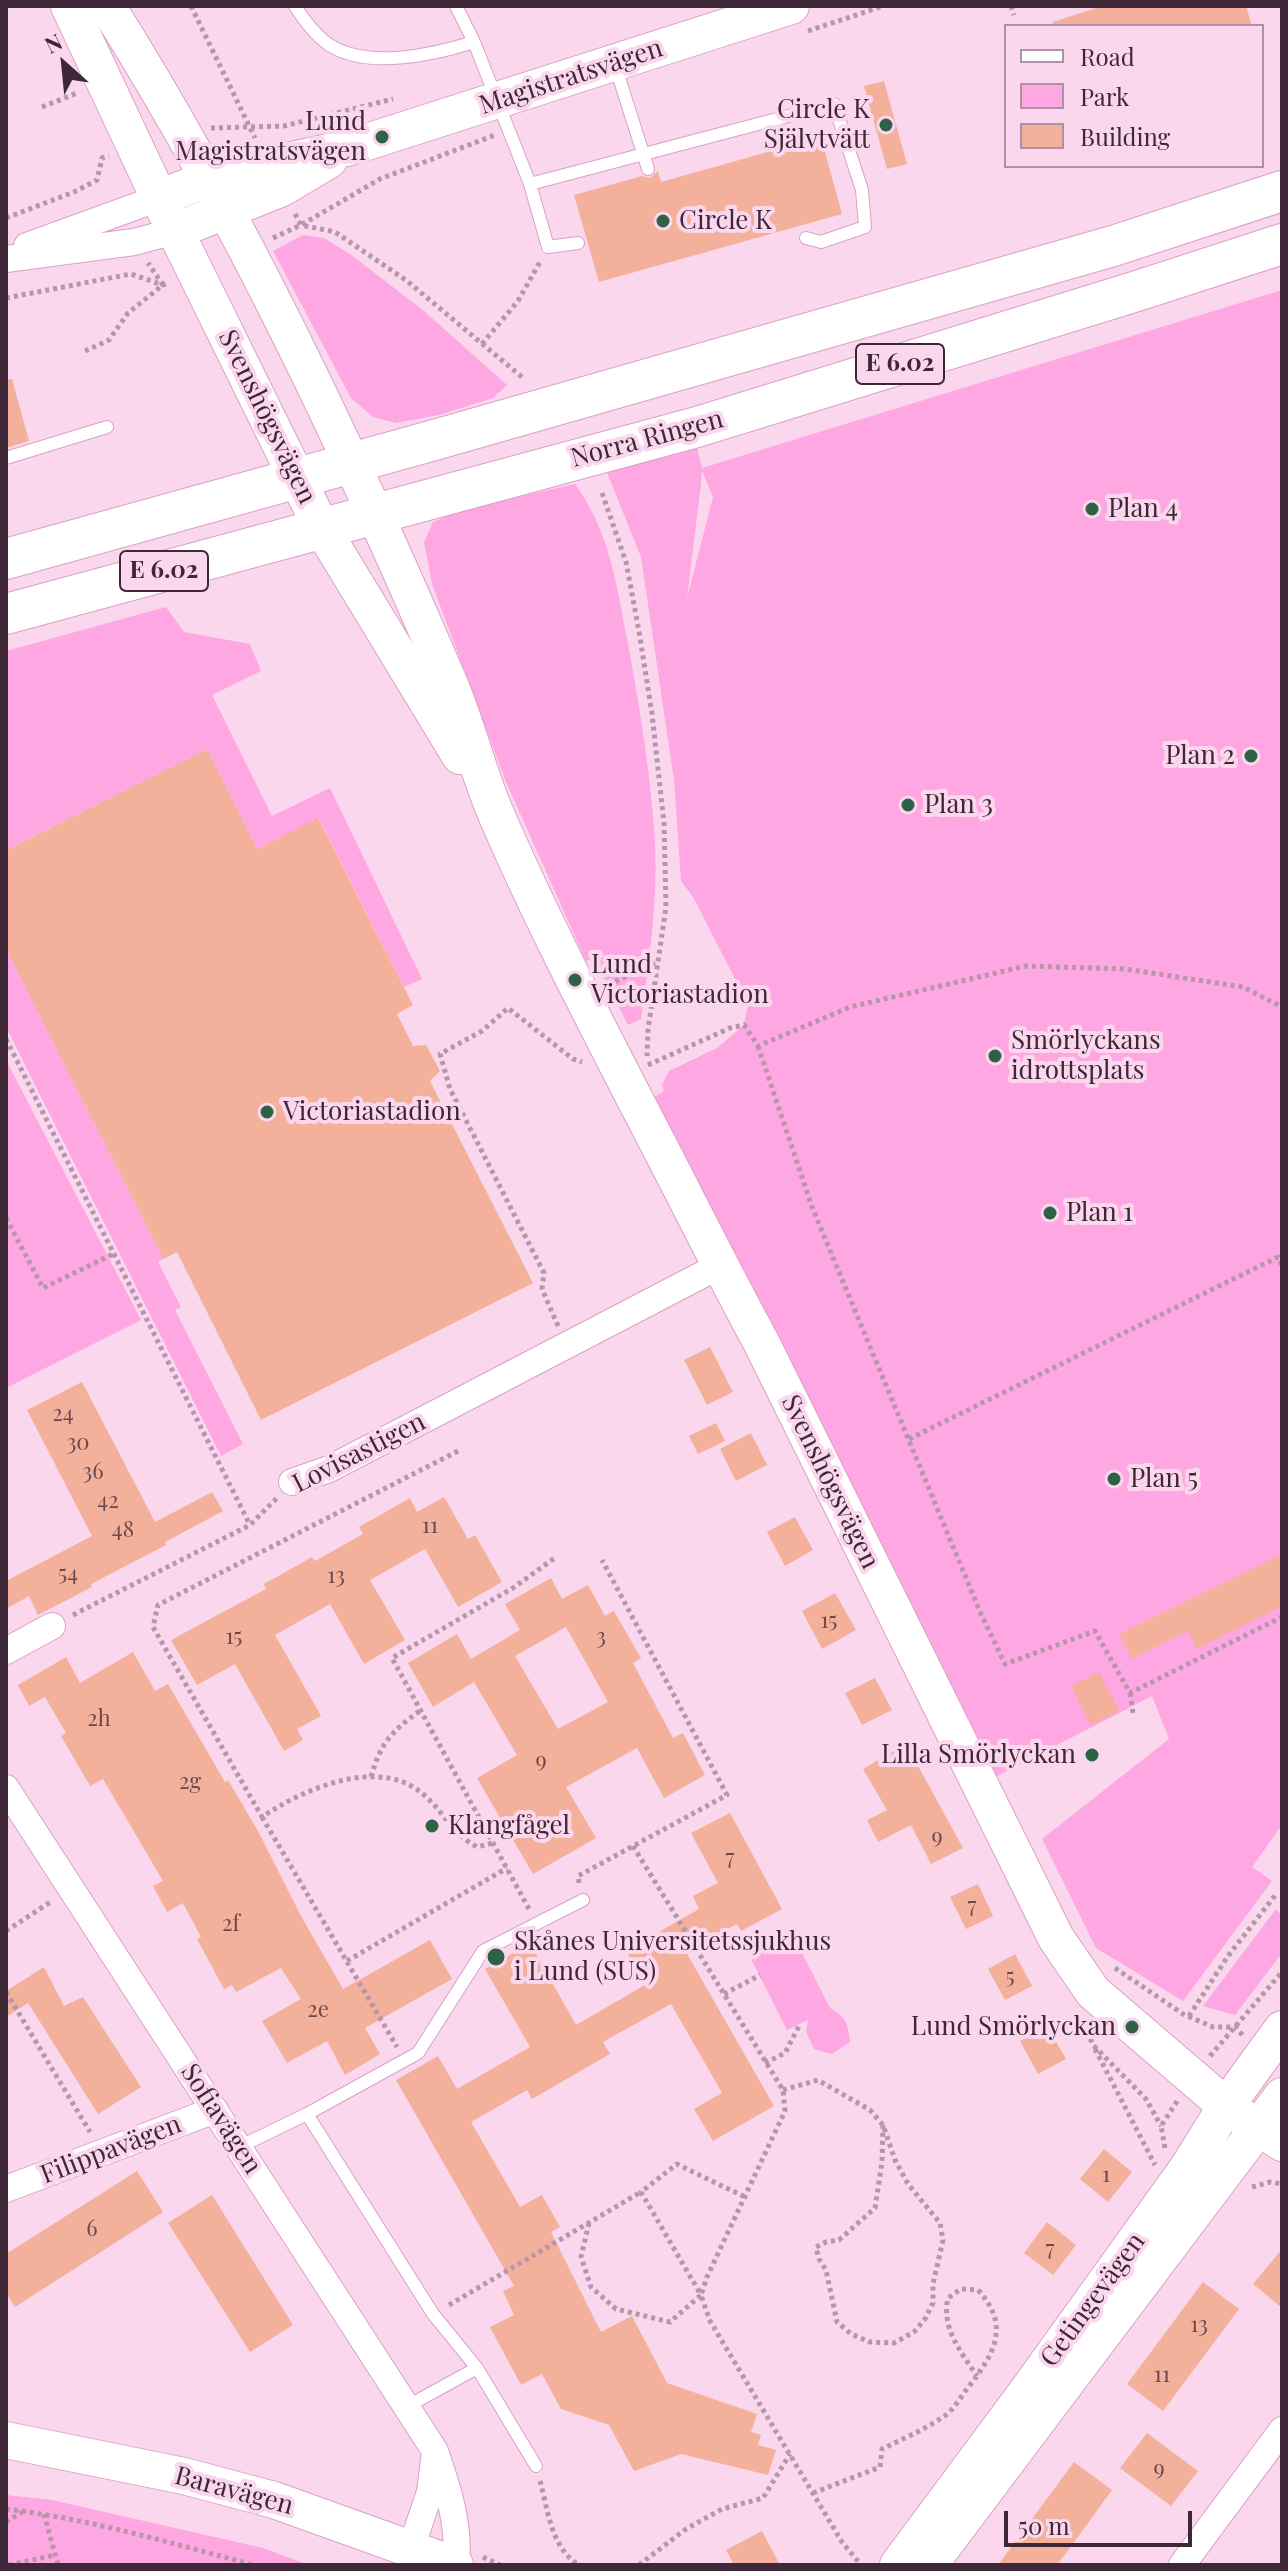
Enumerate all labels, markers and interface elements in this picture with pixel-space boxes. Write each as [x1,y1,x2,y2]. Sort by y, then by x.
north arrow [24,24,104,104]
legend [1004,24,1264,168]
text: N [39,26,67,60]
street label: Magistratsvägen [476,33,666,121]
text: Road [1080,40,1135,72]
text: Park [1080,80,1129,112]
place label: Circle K Självtvätt [764,94,870,156]
place label: Lund Magistratsvägen [175,106,366,168]
marker: Circle K Självtvätt [877,116,895,134]
text: Building [1080,120,1170,152]
marker: Lund Magistratsvägen [373,128,391,146]
place label: Circle K [679,205,772,237]
marker: Circle K [654,212,672,230]
street label: Svenshögsvägen [212,325,322,509]
road number: E 6.02 [856,344,944,384]
street label: Norra Ringen [567,404,727,474]
place label: Plan 4 [1108,493,1178,525]
marker: Plan 4 [1083,500,1101,518]
road number: E 6.02 [120,551,208,591]
place label: Plan 2 [1165,740,1235,772]
marker: Plan 2 [1242,747,1260,765]
place label: Plan 3 [924,789,993,821]
marker: Plan 3 [899,796,917,814]
place label: Lund Victoriastadion [591,949,769,1010]
marker: Lund Victoriastadion [566,971,584,989]
place label: Smörlyckans idrottsplats [1011,1025,1160,1086]
marker: Smörlyckans idrottsplats [986,1047,1004,1065]
place label: Victoriastadion [283,1096,461,1128]
marker: Victoriastadion [258,1103,276,1121]
place label: Plan 1 [1066,1197,1133,1229]
marker: Plan 1 [1041,1204,1059,1222]
street label: Svenshögsvägen [775,1390,885,1574]
house number: 24 [52,1401,74,1427]
street label: Lovisastigen [287,1406,431,1500]
house number: 30 [66,1430,90,1456]
house number: 36 [82,1459,104,1485]
place label: Plan 5 [1130,1463,1198,1495]
marker: Plan 5 [1105,1470,1123,1488]
house number: 42 [97,1488,119,1514]
house number: 11 [422,1513,438,1539]
house number: 48 [112,1517,134,1543]
house number: 54 [58,1561,78,1587]
house number: 13 [327,1563,345,1589]
house number: 15 [820,1608,838,1634]
house number: 15 [225,1624,243,1650]
house number: 3 [596,1624,606,1650]
house number: 2h [87,1706,111,1732]
place label: Lilla Smörlyckan [881,1739,1076,1771]
marker: Lilla Smörlyckan [1083,1746,1101,1764]
house number: 9 [535,1748,547,1774]
house number: 2g [179,1769,201,1795]
place label: Klangfågel [448,1810,570,1842]
marker: Klangfågel [423,1817,441,1835]
house number: 9 [931,1824,943,1850]
house number: 7 [726,1845,734,1871]
house number: 7 [968,1893,976,1919]
house number: 2f [222,1911,240,1937]
place label: Skånes Universitetssjukhus i Lund (SUS) [514,1926,831,1988]
marker: Skånes Universitetssjukhus i Lund (SUS) [485,1946,507,1968]
house number: 5 [1005,1964,1015,1990]
house number: 2e [307,1997,329,2023]
place label: Lund Smörlyckan [911,2011,1116,2043]
marker: Lund Smörlyckan [1123,2018,1141,2036]
street label: Sofiavägen [174,2058,268,2180]
street label: Filippavägen [36,2109,186,2191]
house number: 1 [1102,2162,1110,2188]
house number: 6 [86,2216,98,2242]
street label: Getingevägen [1034,2227,1152,2373]
house number: 7 [1046,2236,1054,2262]
house number: 13 [1190,2312,1208,2338]
house number: 11 [1154,2362,1170,2388]
house number: 9 [1153,2456,1165,2482]
street label: Baravägen [171,2460,297,2522]
scale bar [1008,2495,1196,2545]
text: 50 m [1018,2509,1070,2541]

